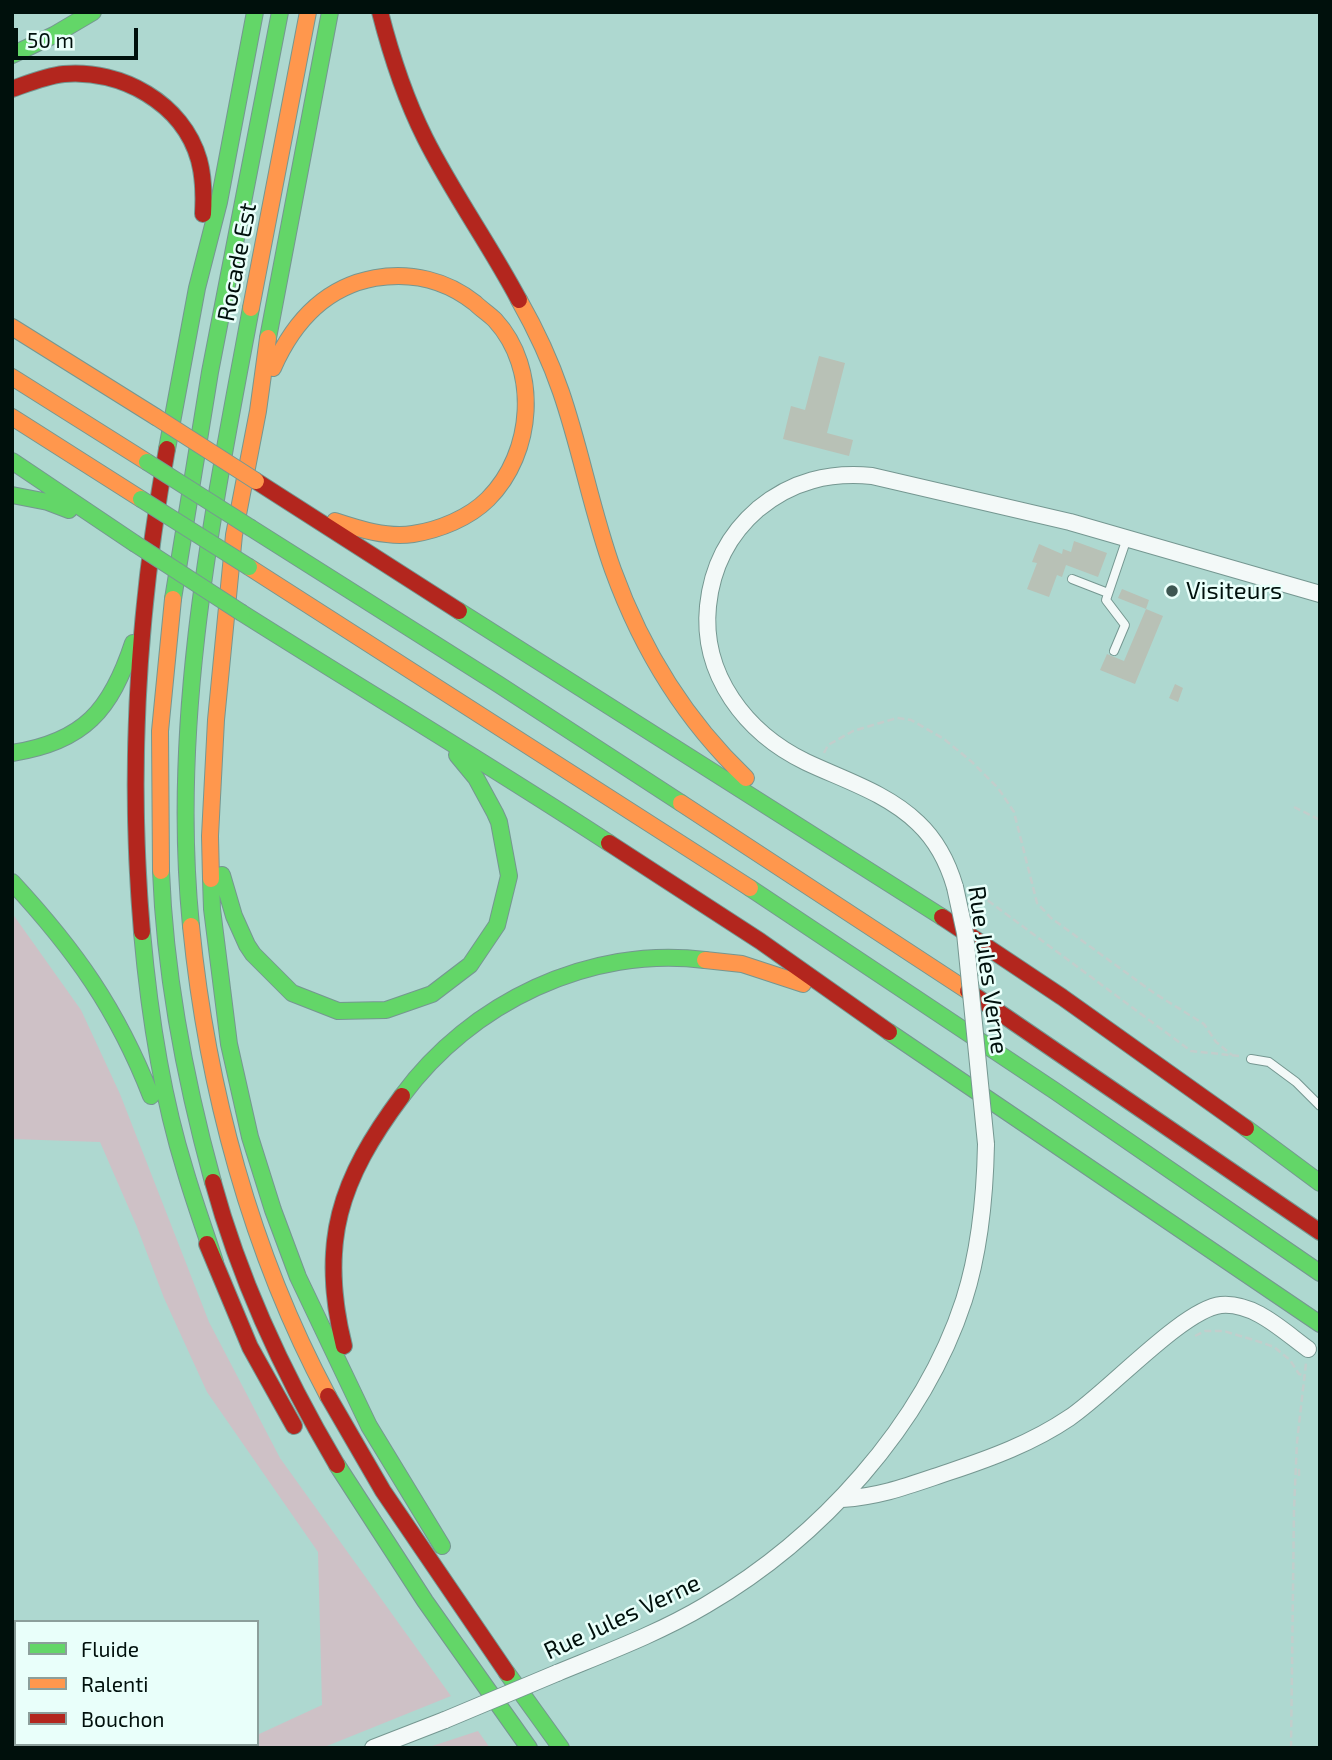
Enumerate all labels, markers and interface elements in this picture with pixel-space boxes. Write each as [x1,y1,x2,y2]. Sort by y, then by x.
scale bar [18,14,142,58]
text: 50 m [27,27,74,52]
street label: Rocade Est [211,200,263,324]
place label: Visiteurs [1186,577,1282,605]
marker: Visiteurs [1164,583,1180,599]
street label: Rue Jules Verne [962,884,1014,1056]
street label: Rue Jules Verne [539,1568,705,1666]
legend [14,1620,259,1746]
text: Fluide [81,1636,139,1661]
text: Ralenti [81,1671,148,1696]
text: Bouchon [81,1706,165,1731]

